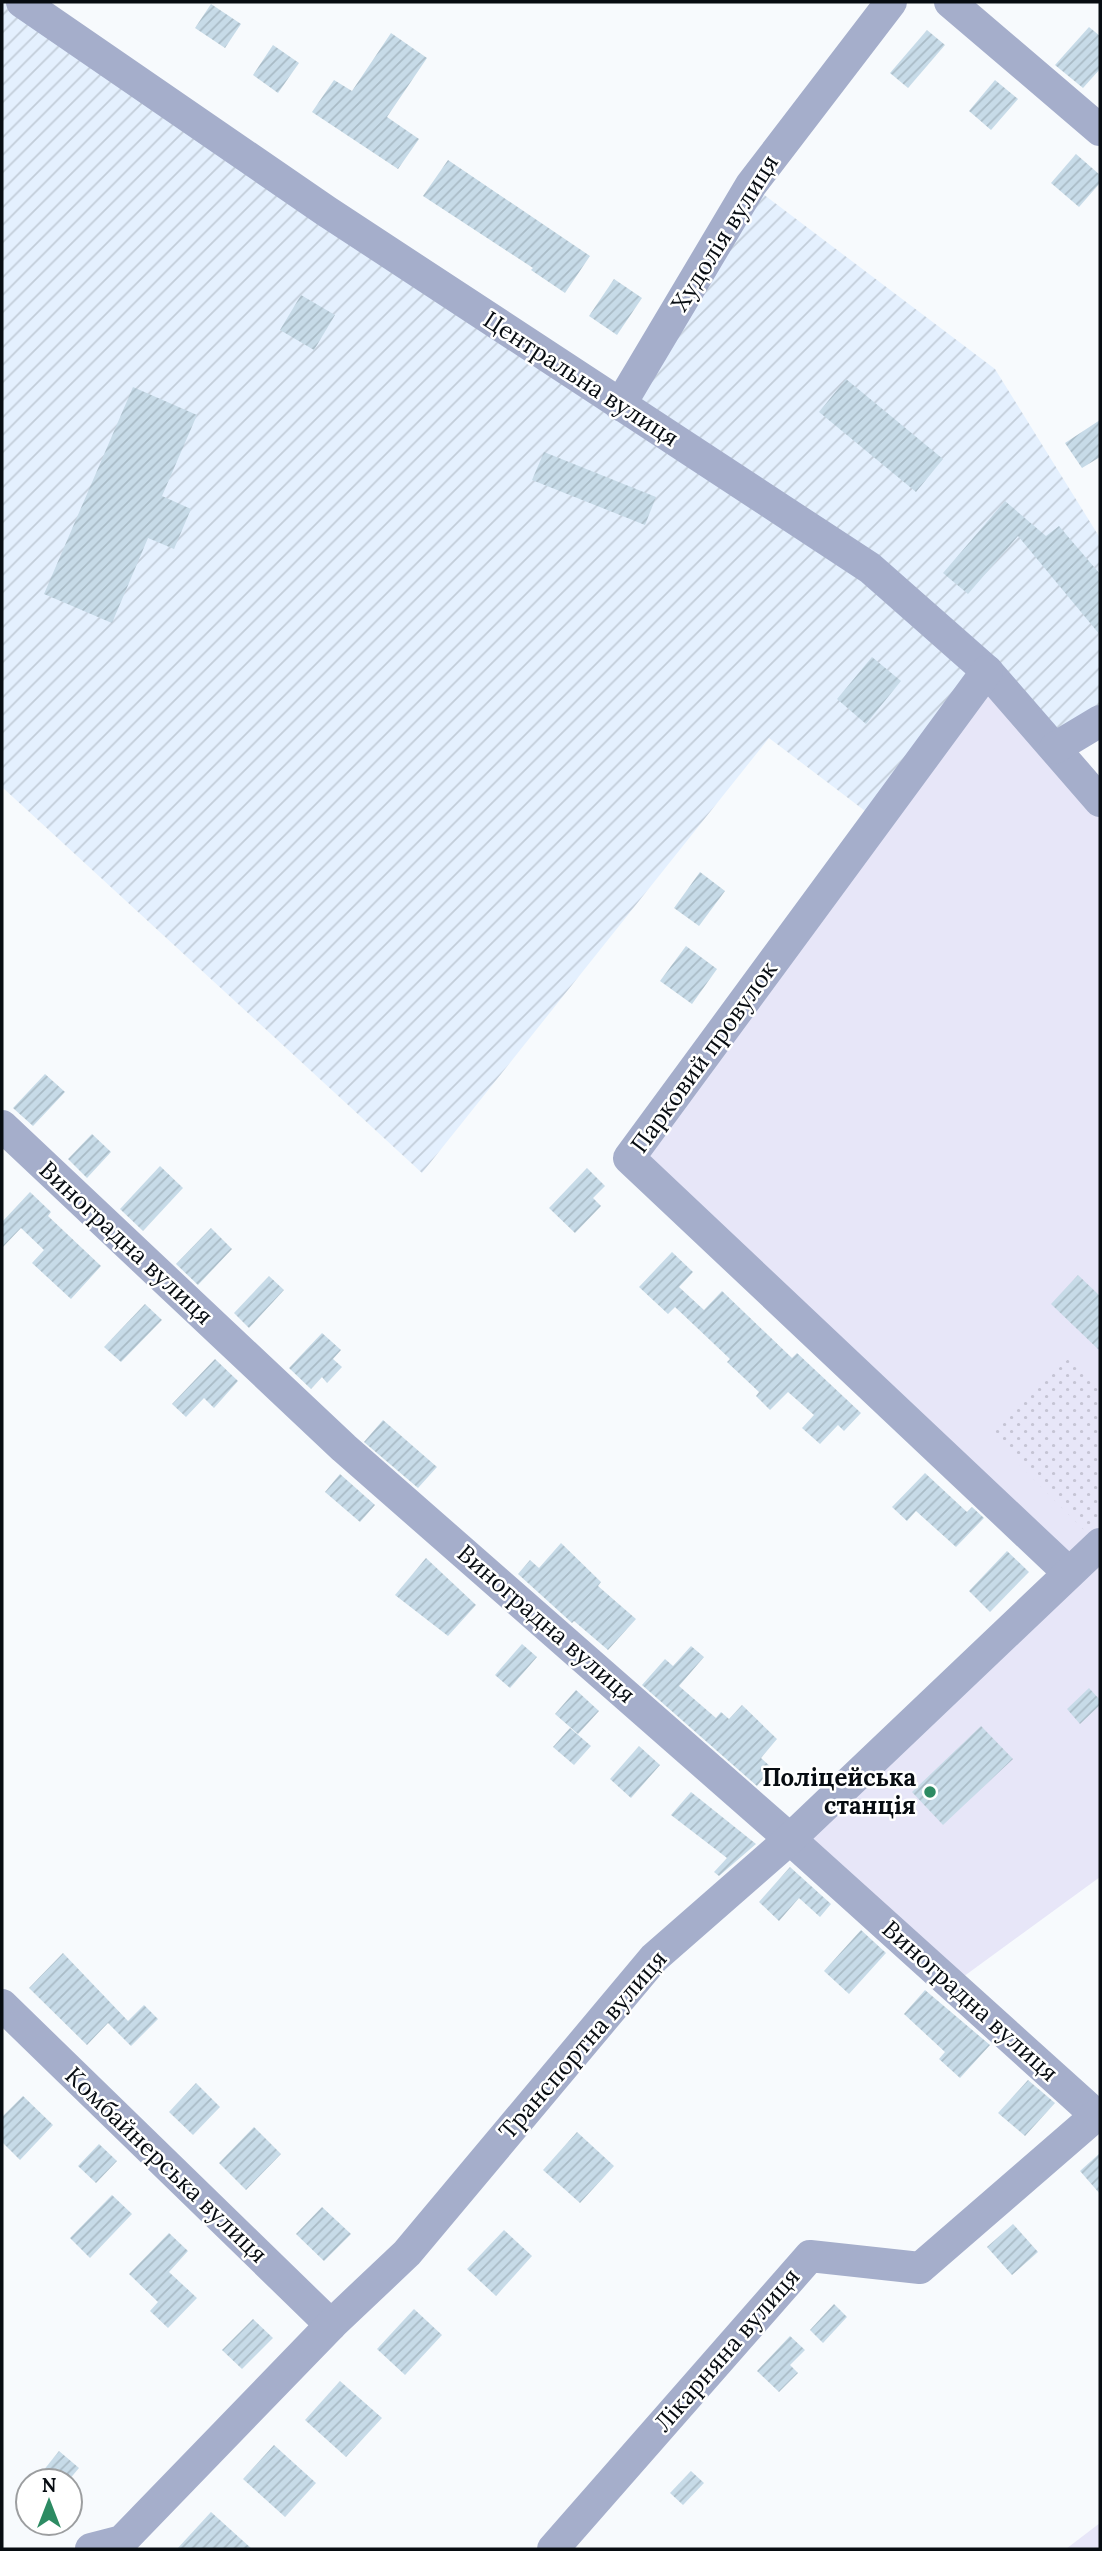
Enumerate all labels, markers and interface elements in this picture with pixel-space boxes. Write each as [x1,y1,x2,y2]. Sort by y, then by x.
street label: Худолія вулиця [664,149,785,317]
street label: Центральна вулиця [478,304,685,453]
street label: Парковий провулок [623,955,784,1159]
street label: Виноградна вулиця [33,1154,220,1331]
street label: Виноградна вулиця [451,1538,642,1710]
place label: Поліцейська станція [762,1762,916,1821]
marker: Поліцейська станція [922,1784,938,1800]
street label: Виноградна вулиця [876,1913,1065,2088]
street label: Транспортна вулиця [492,1944,673,2146]
street label: Комбайнерська вулиця [59,2060,274,2269]
street label: Лікарняна вулиця [647,2261,806,2438]
north arrow [14,2467,84,2537]
text: N [42,2473,57,2497]

